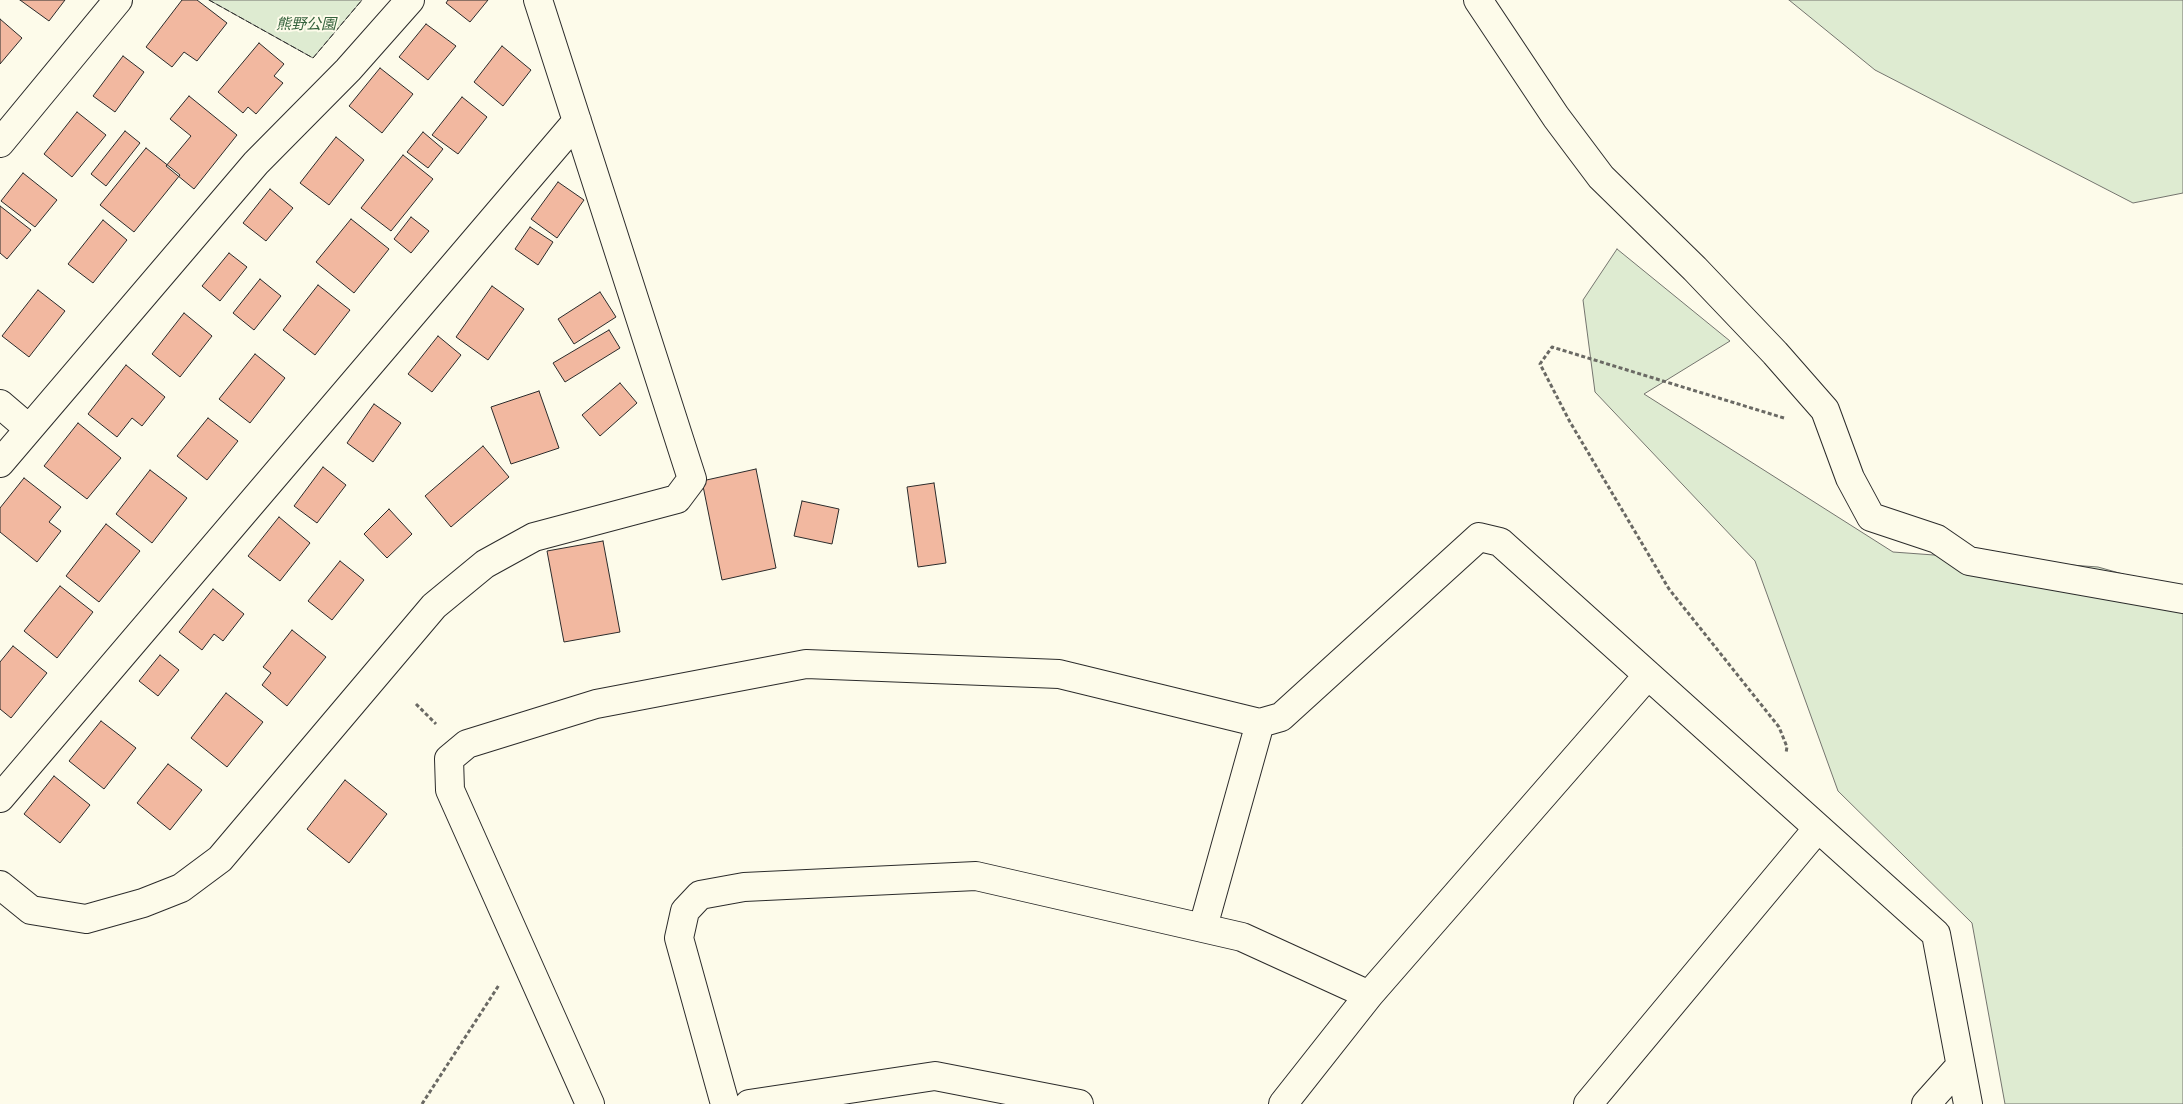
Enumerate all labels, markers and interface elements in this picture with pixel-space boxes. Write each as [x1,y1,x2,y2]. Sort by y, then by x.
park label: 熊野公園 [276,17,336,35]

